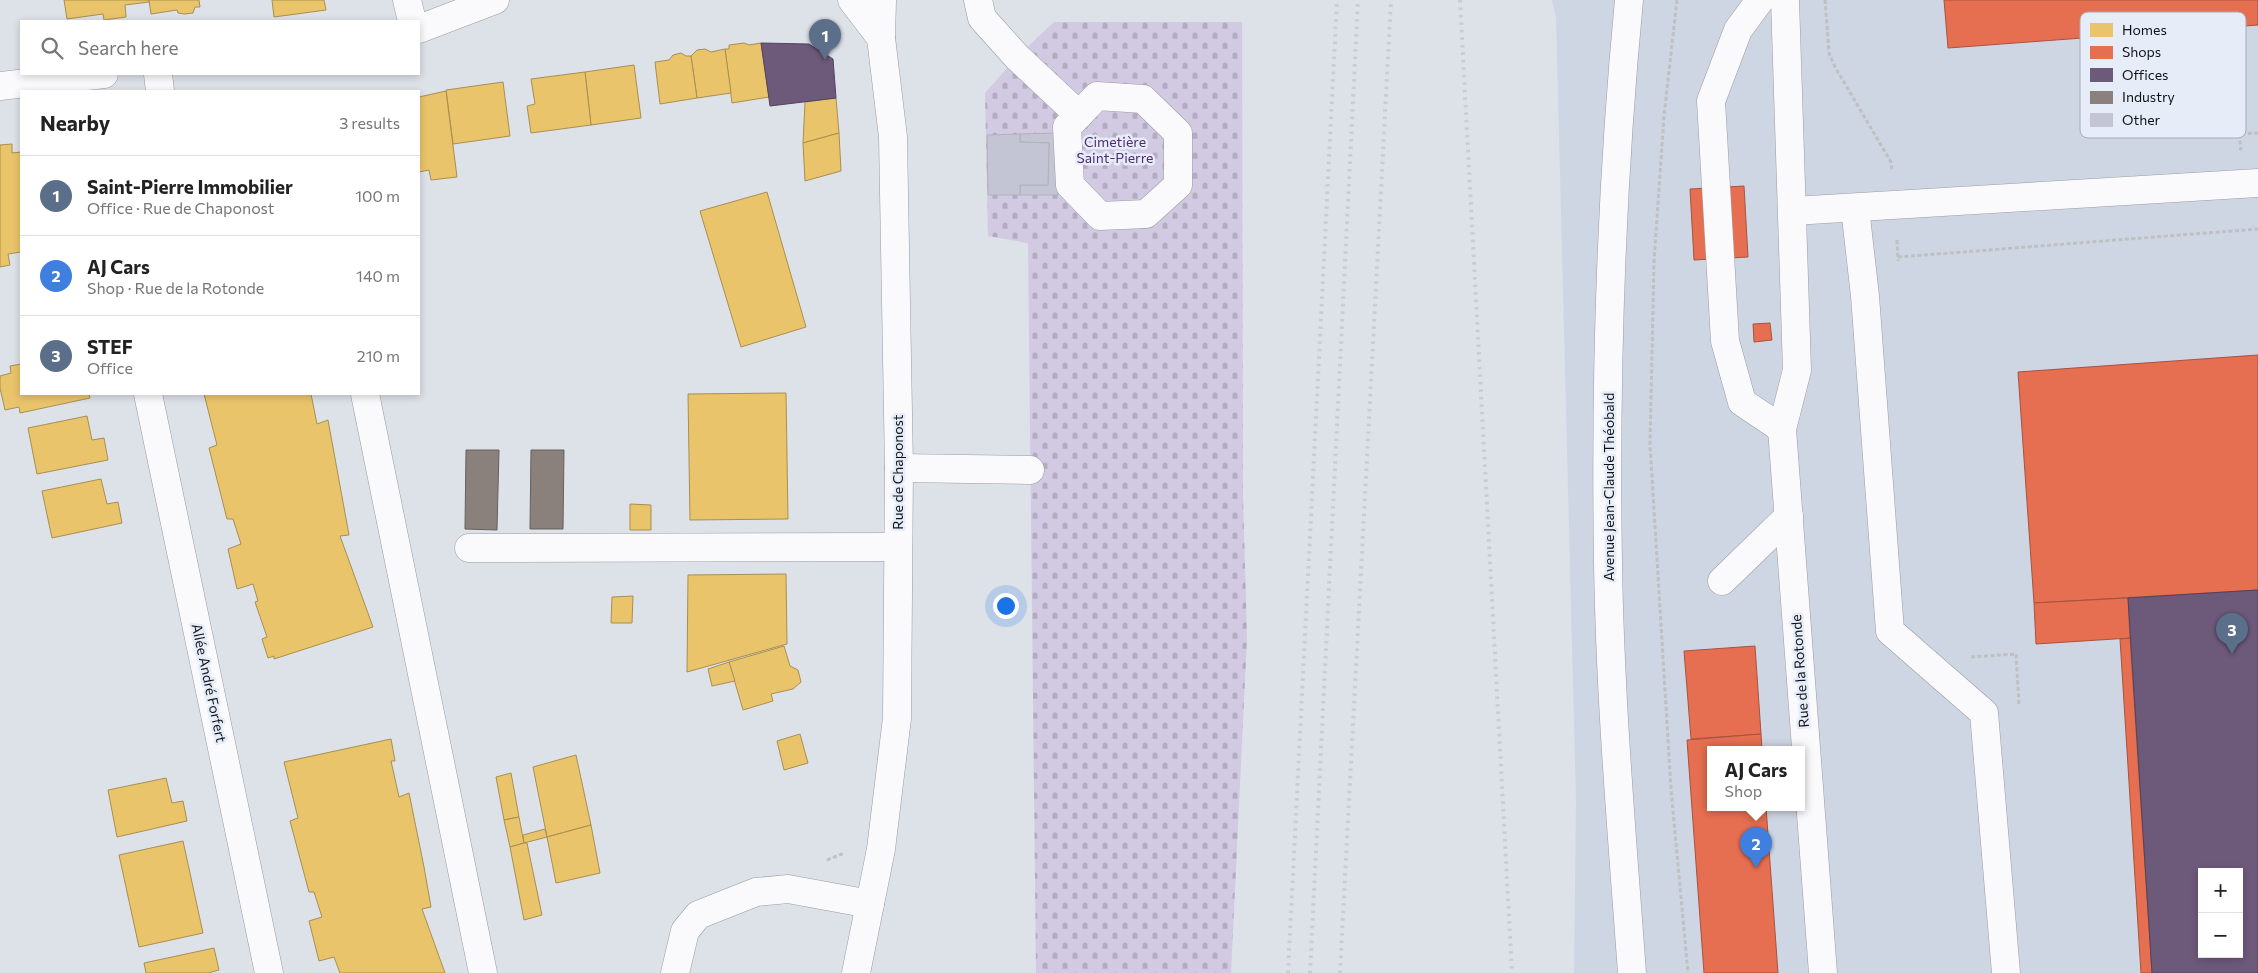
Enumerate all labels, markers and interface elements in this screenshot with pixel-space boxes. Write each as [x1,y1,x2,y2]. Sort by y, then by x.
legend [2080,12,2246,138]
pin: 1 [809,19,841,60]
search box [20,20,420,75]
text: Homes [2122,21,2167,38]
icon: search [38,34,66,62]
text: Search here [78,36,178,59]
text: Shops [2122,43,2161,60]
text: Offices [2122,66,2168,83]
text: Industry [2122,88,2175,105]
text: Nearby [40,110,110,135]
text: Other [2122,111,2161,128]
text: 3 results [339,113,400,132]
park label: Cimetière Saint-Pierre [1077,133,1153,166]
text: Saint-Pierre Immobilier [87,175,293,198]
text: 1 [52,186,60,205]
text: 100 m [355,186,400,205]
text: Office · Rue de Chaponost [87,198,274,217]
text: AJ Cars [87,255,150,278]
text: 2 [51,266,61,285]
text: 140 m [356,266,400,285]
text: Shop · Rue de la Rotonde [87,278,264,297]
text: STEF [87,335,133,358]
text: 3 [51,346,61,365]
text: 210 m [357,346,400,365]
text: Office [87,358,133,377]
street label: Avenue Jean-Claude Théobald [1600,393,1617,581]
street label: Rue de Chaponost [889,414,906,530]
your location [993,593,1019,619]
pin: 3 [2216,613,2248,654]
street label: Rue de la Rotonde [1787,614,1812,728]
street label: Allée André Forfert [189,622,230,744]
popup [1707,746,1805,811]
text: AJ Cars [1725,758,1787,781]
text: Shop [1725,781,1762,800]
pin: 2 [1740,827,1772,868]
map controls [2198,868,2243,958]
button: + [2198,868,2243,913]
button: − [2198,913,2243,958]

